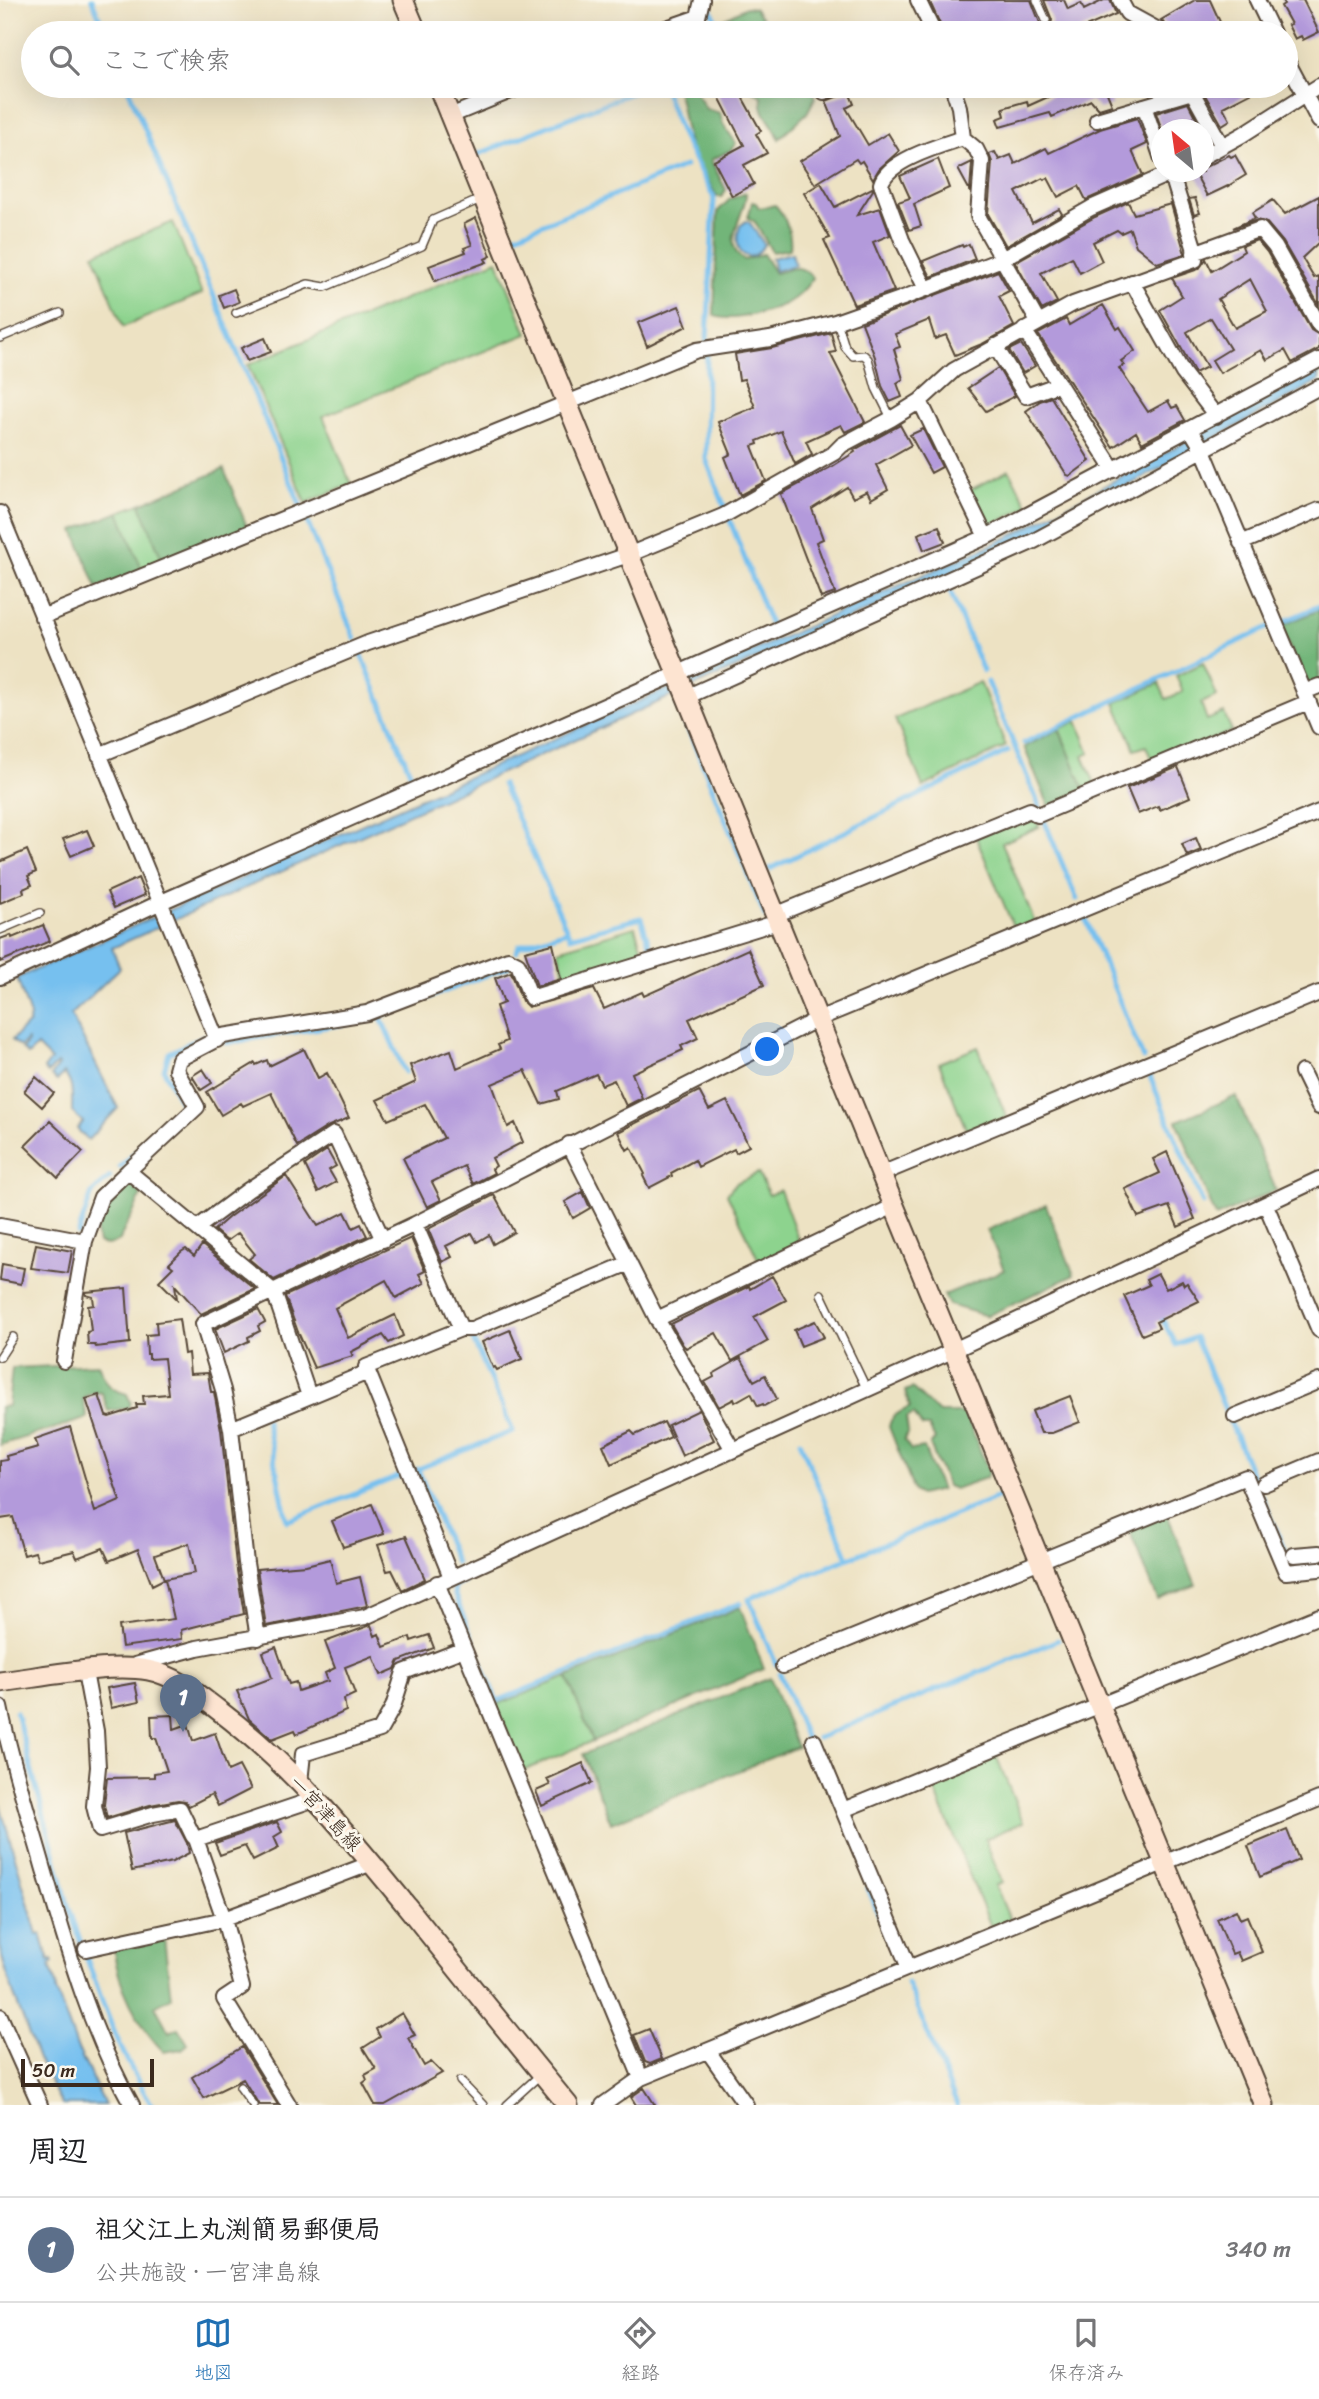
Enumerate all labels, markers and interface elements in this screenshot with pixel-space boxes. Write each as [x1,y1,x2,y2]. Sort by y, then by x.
search box [21,21,1298,98]
text: ここで検索 [101,37,231,83]
icon: search [45,41,83,79]
north arrow [1151,119,1214,182]
your location [750,1032,784,1066]
pin: 1 [160,1674,206,1732]
street label: 一宮津島線 [281,1767,370,1859]
text: 50 m [32,2054,75,2087]
scale bar [21,2056,154,2088]
text: 周辺 [28,2124,88,2178]
text: 祖父江上丸渕簡易郵便局 [95,2206,381,2252]
text: 1 [46,2229,56,2270]
text: 340 m [1226,2229,1291,2270]
text: 公共施設 · 一宮津島線 [95,2252,320,2293]
tab: 地図 [194,2314,233,2389]
tab: 経路 [621,2314,660,2389]
tab: 保存済み [1048,2314,1125,2389]

